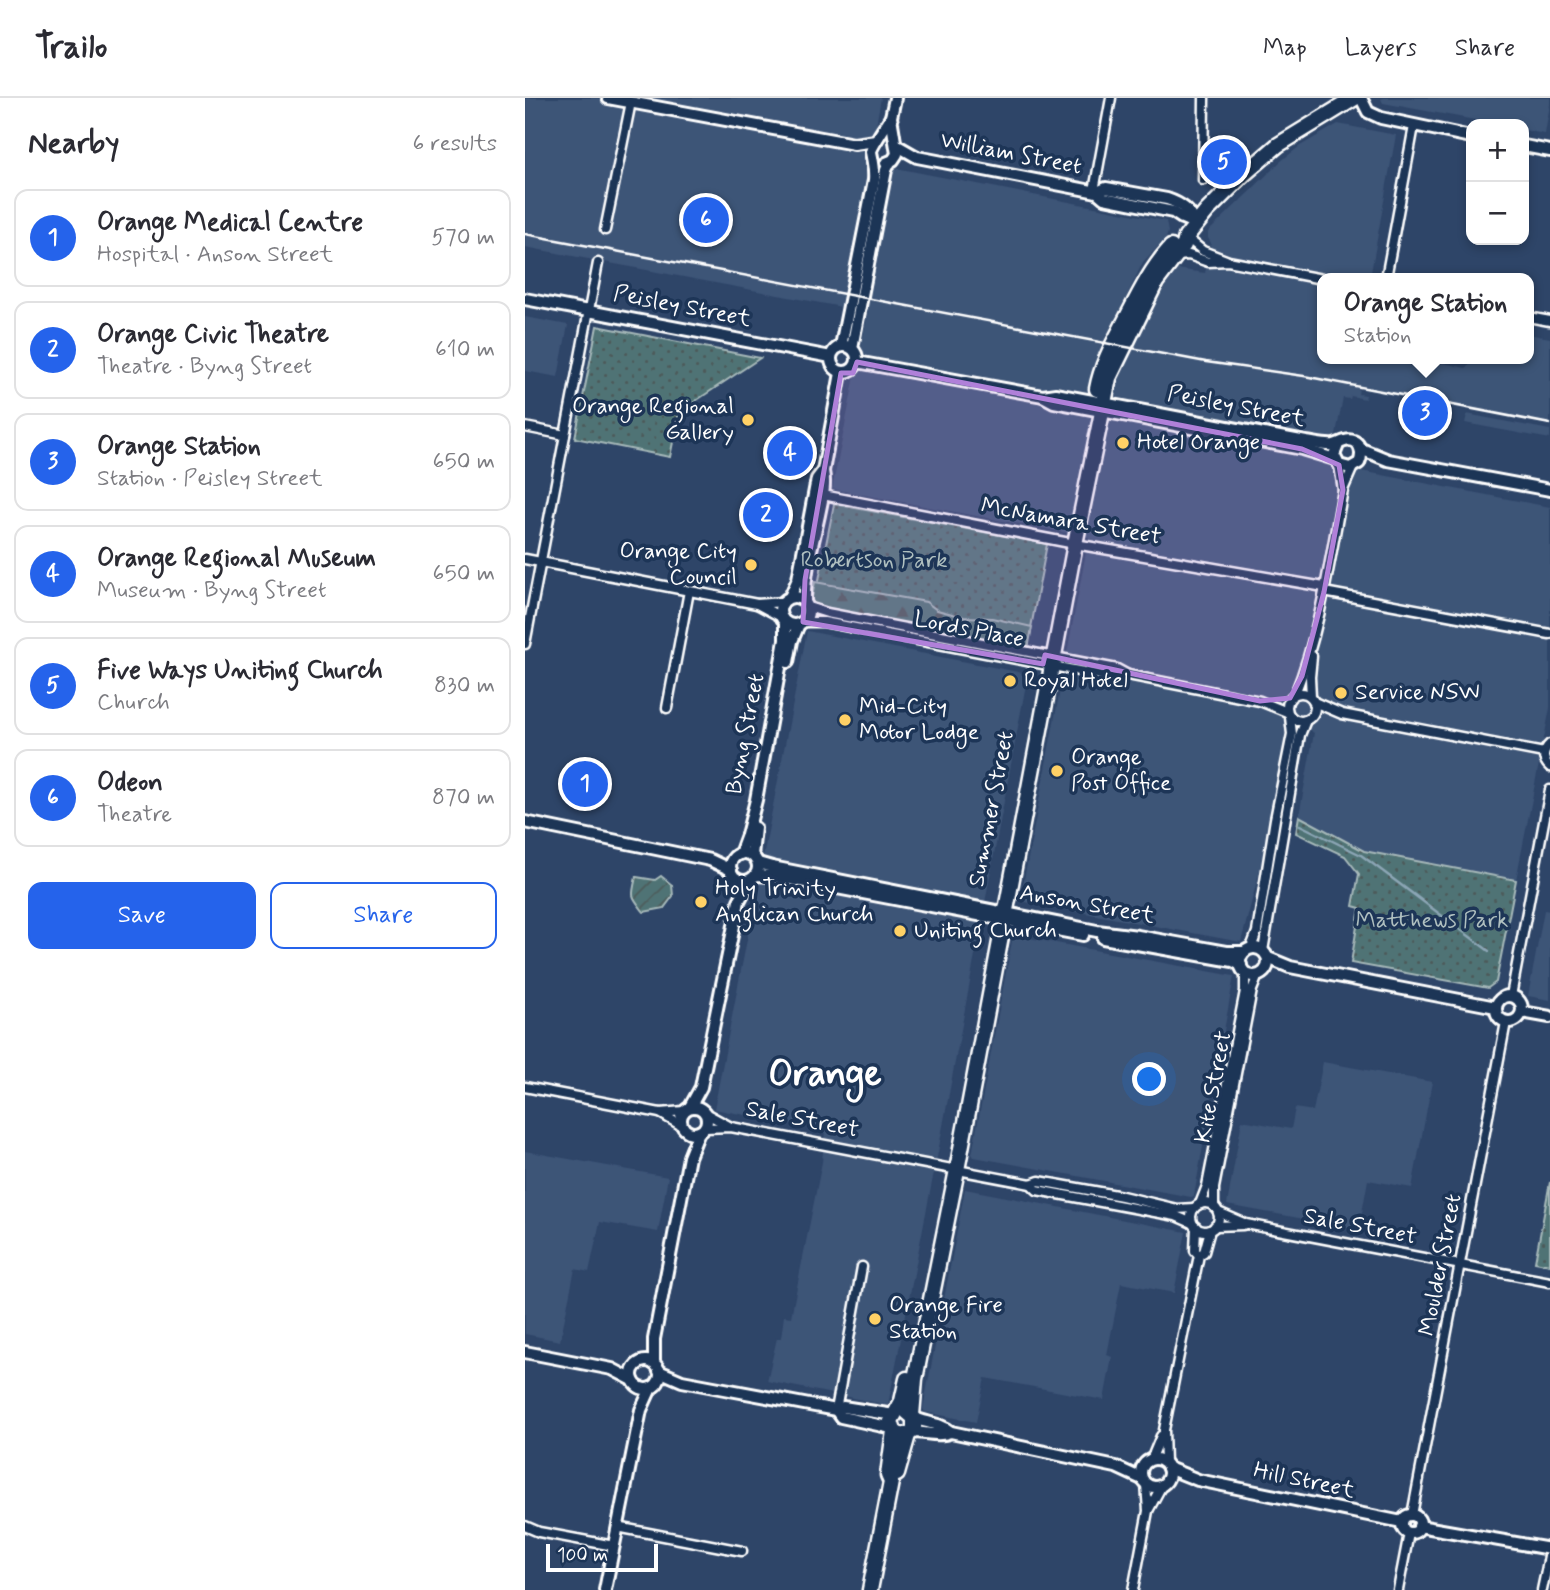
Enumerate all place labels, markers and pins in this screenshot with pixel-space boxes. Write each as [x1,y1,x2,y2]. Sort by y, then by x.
pin: 5 [1201,136,1247,188]
pin: 6 [683,194,729,246]
pin: 3 [1402,387,1448,439]
place label: Orange Regional Gallery [572,392,734,448]
marker: Orange Regional Gallery [740,412,756,428]
pin: 4 [767,427,813,479]
place label: Hotel Orange [1137,428,1260,460]
marker: Hotel Orange [1115,435,1131,451]
pin: 2 [743,489,789,541]
place label: Orange City Council [619,537,737,593]
marker: Orange City Council [743,557,759,573]
place label: Royal Hotel [1024,666,1128,696]
marker: Royal Hotel [1002,673,1018,689]
place label: Service NSW [1355,678,1480,708]
marker: Service NSW [1333,685,1349,701]
place label: Mid-City Motor Lodge [859,692,979,750]
marker: Mid-City Motor Lodge [837,712,853,728]
place label: Orange Post Office [1071,743,1171,799]
pin: 1 [562,758,608,810]
marker: Orange Post Office [1049,763,1065,779]
place label: Holy Trinity Anglican Church [715,874,874,932]
marker: Holy Trinity Anglican Church [693,894,709,910]
place label: Uniting Church [914,916,1057,948]
marker: Uniting Church [892,923,908,939]
place label: Orange Fire Station [889,1291,1003,1347]
marker: Orange Fire Station [867,1311,883,1327]

